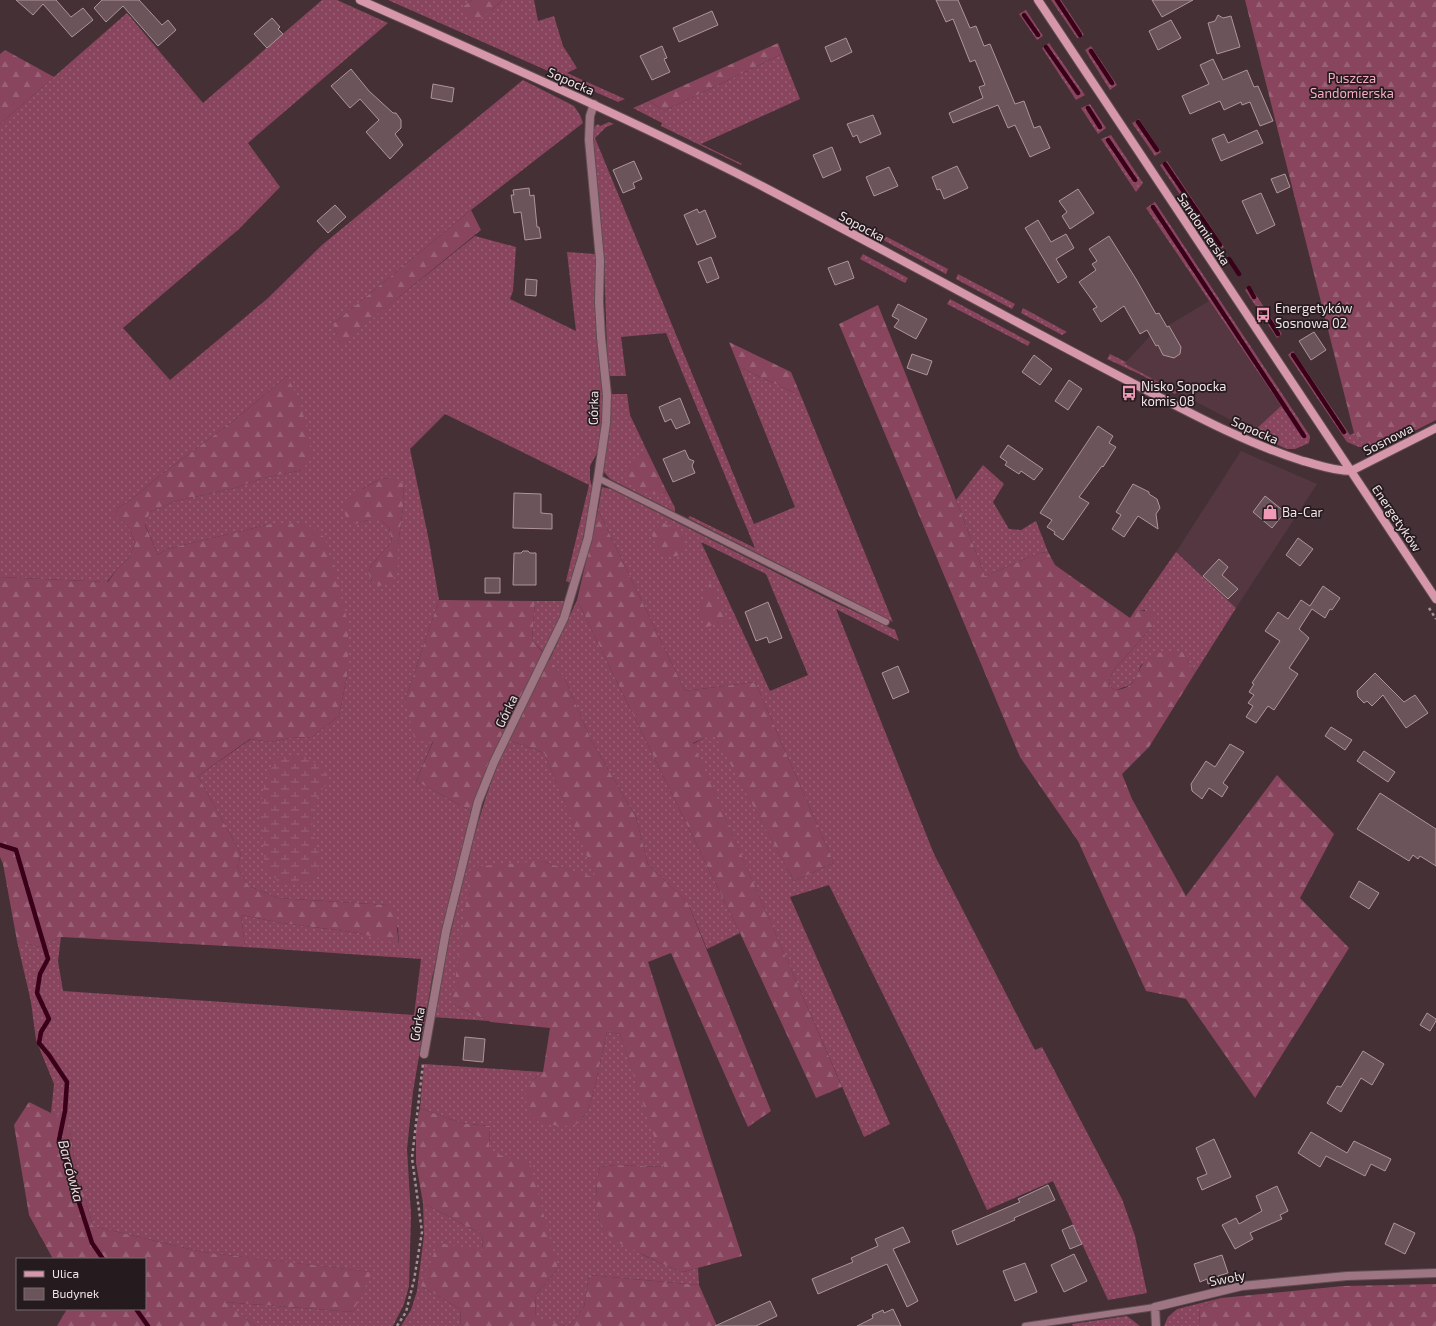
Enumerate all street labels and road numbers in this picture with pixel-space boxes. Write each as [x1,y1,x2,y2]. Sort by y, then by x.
street label: Sopocka [545,64,597,98]
street label: Sandomierska [1174,190,1234,268]
street label: Sopocka [836,207,888,245]
street label: Górka [585,391,601,425]
street label: Sopocka [1229,413,1281,447]
street label: Sosnowa [1360,420,1416,458]
street label: Energetyków [1369,481,1425,555]
street label: Górka [491,692,521,730]
street label: Górka [406,1006,428,1042]
street label: Swoły [1208,1267,1246,1289]

